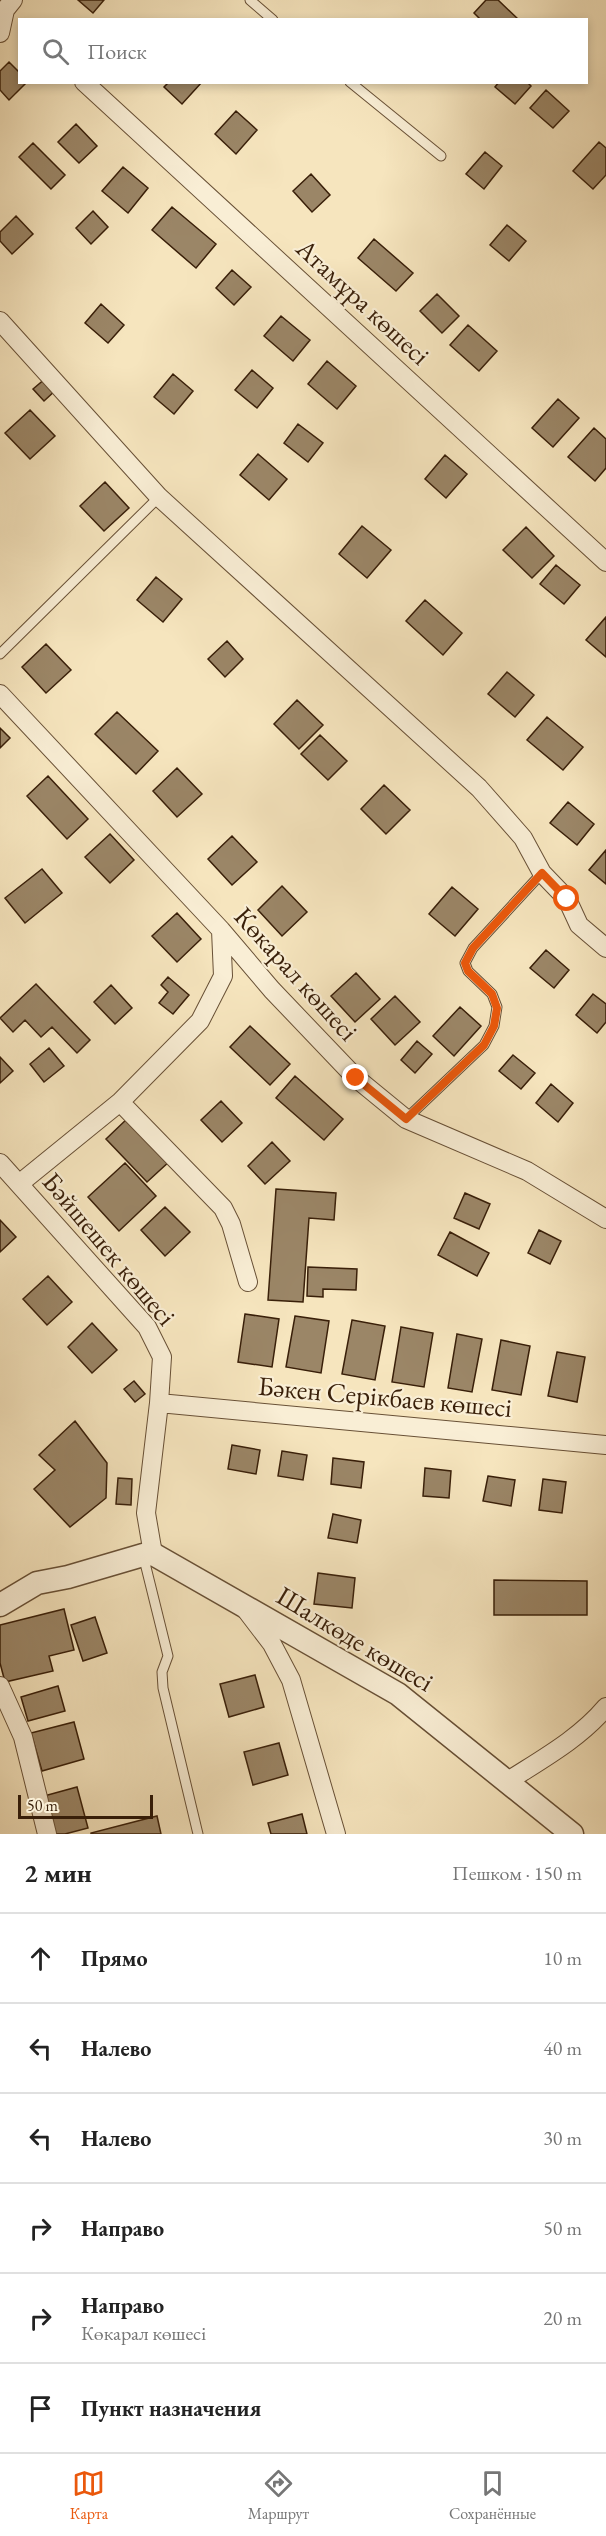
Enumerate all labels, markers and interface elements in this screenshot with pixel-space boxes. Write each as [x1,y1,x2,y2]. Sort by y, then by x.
search box [18,18,588,84]
icon: search [39,35,72,68]
text: Поиск [87,37,147,66]
street label: Атамұра көшесі [288,230,438,373]
route start [553,885,579,911]
street label: Көкарал көшесі [227,899,366,1048]
route end [342,1064,368,1090]
street label: Бәйшешек көшесі [35,1165,184,1333]
street label: Бәкен Серікбаев көшесі [257,1368,514,1425]
street label: Шалкөде көшесі [270,1578,441,1699]
scale bar [18,1792,153,1820]
text: 50 m [27,1795,58,1816]
text: 2 мин [24,1856,92,1890]
text: Пешком · 150 m [452,1860,582,1886]
icon: ahead [24,1942,57,1975]
text: Прямо [81,1944,148,1973]
text: 10 m [543,1945,582,1971]
icon: left [24,2032,57,2065]
text: Налево [81,2034,151,2063]
text: 40 m [543,2035,582,2061]
icon: left [24,2122,57,2155]
text: Налево [81,2124,151,2153]
text: 30 m [543,2125,582,2151]
icon: right [24,2212,57,2245]
text: Направо [81,2214,164,2243]
text: 50 m [543,2215,582,2241]
text: Направо [81,2291,164,2320]
icon: right [24,2302,57,2335]
text: 20 m [543,2305,582,2331]
text: Көкарал көшесі [81,2320,206,2346]
icon: arrive [24,2392,57,2425]
text: Пункт назначения [81,2394,261,2423]
tab: Карта [70,2467,108,2524]
tab: Маршрут [248,2467,309,2524]
tab: Сохранённые [449,2467,536,2524]

